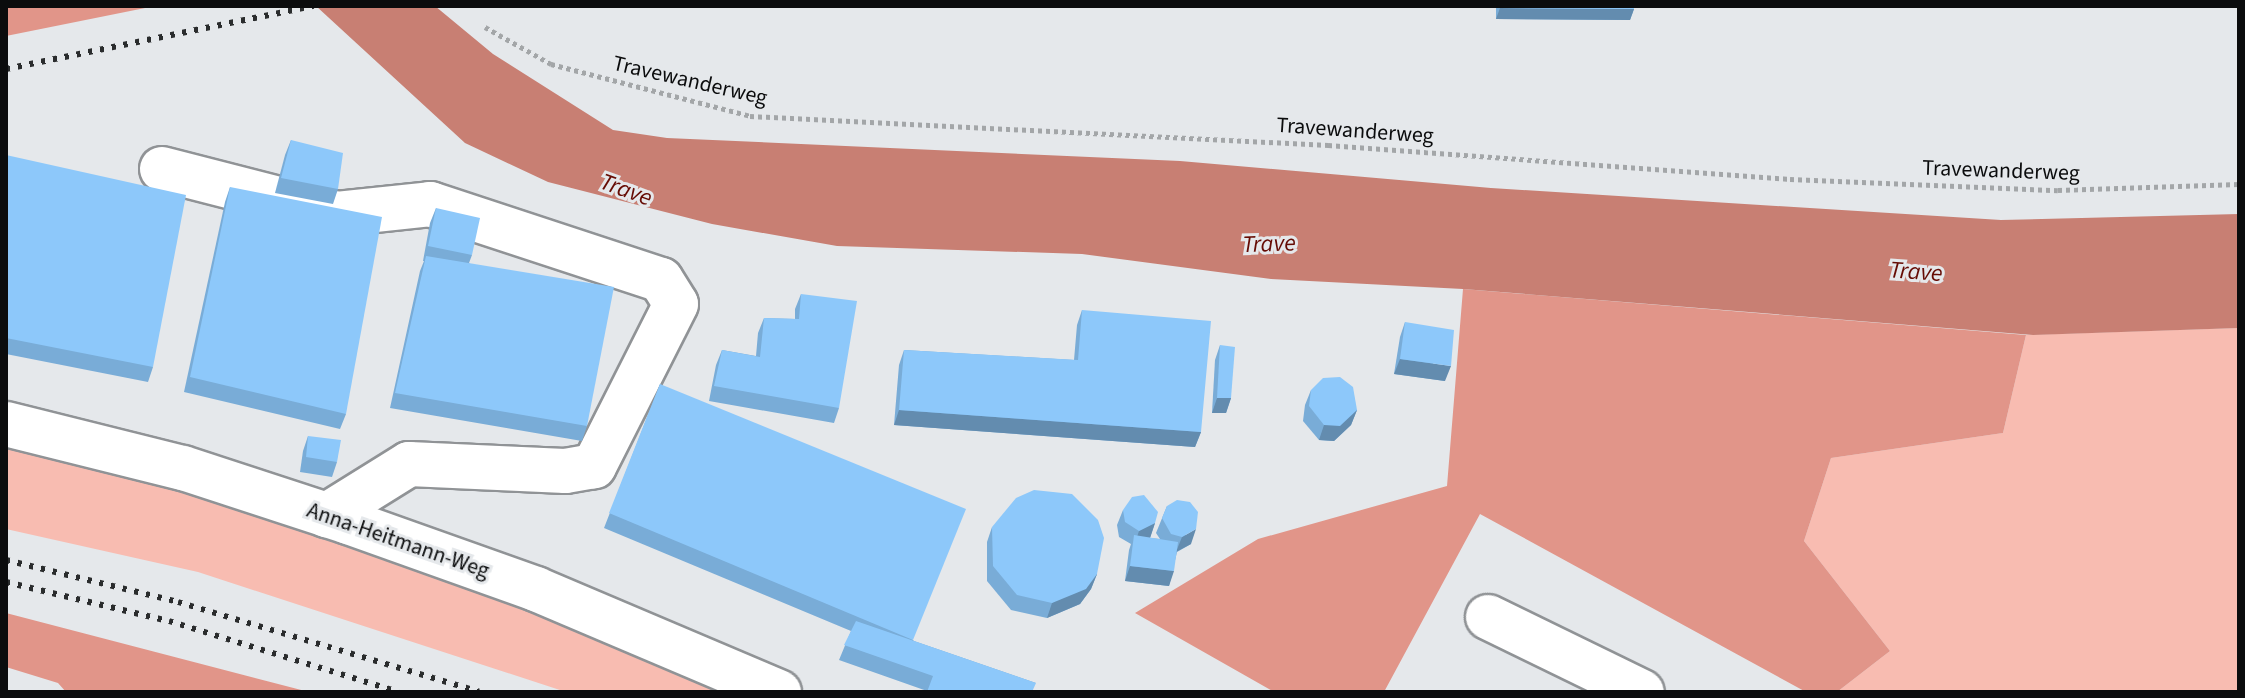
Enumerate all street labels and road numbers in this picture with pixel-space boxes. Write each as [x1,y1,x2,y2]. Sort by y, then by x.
street label: Travewanderweg [610,50,770,112]
street label: Travewanderweg [1275,112,1435,150]
street label: Travewanderweg [1922,155,2080,187]
street label: Anna-Heitmann-Weg [303,497,493,585]

